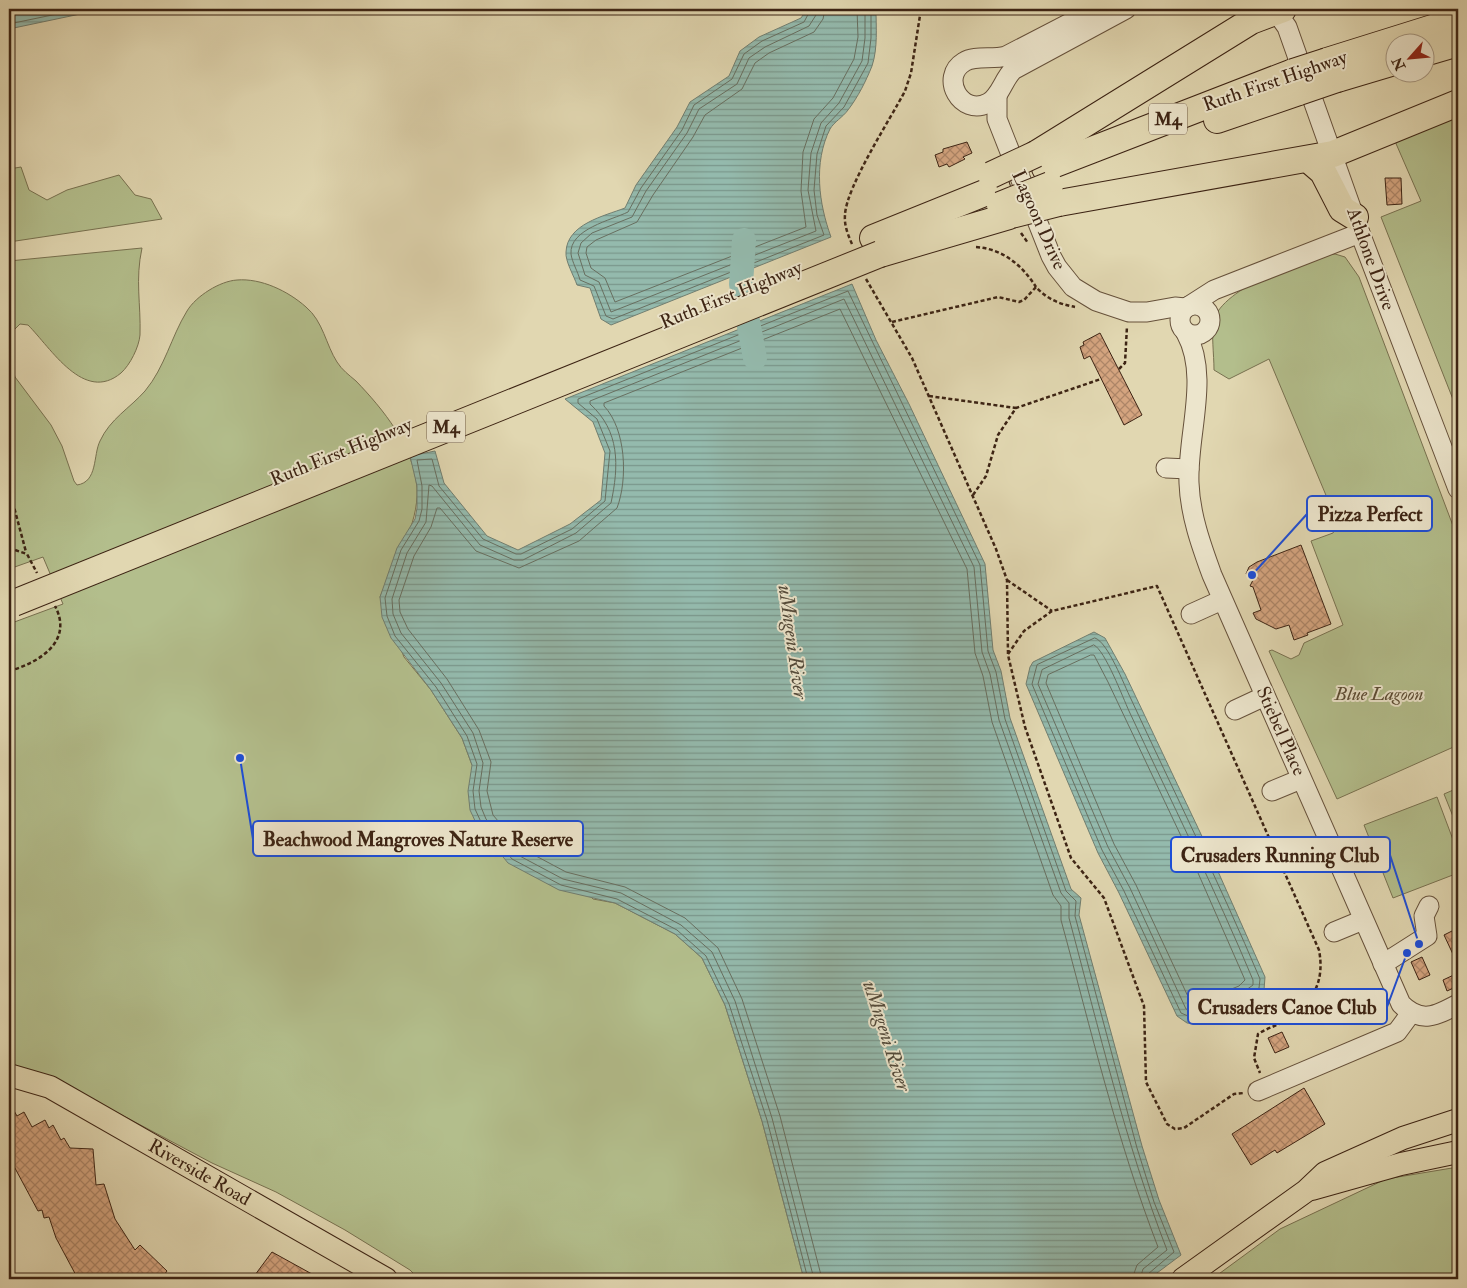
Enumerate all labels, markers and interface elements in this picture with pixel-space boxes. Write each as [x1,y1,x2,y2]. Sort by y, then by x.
north arrow [1384,32,1434,82]
street label: Ruth First Highway [1200,45,1351,117]
text: N [1388,54,1410,74]
road number: M4 [1149,104,1187,134]
street label: Lagoon Drive [1006,166,1072,274]
street label: Athlone Drive [1341,204,1401,314]
street label: Ruth First Highway [656,255,806,334]
street label: Ruth First Highway [266,412,416,491]
road number: M4 [427,412,465,442]
callout: Pizza Perfect [1307,496,1432,531]
text: Pizza Perfect [1318,502,1423,527]
water label: uMngeni River [773,583,814,702]
park label: Blue Lagoon [1334,682,1423,706]
street label: Stiebel Place [1251,683,1311,779]
callout: Beachwood Mangroves Nature Reserve [253,821,583,856]
text: Beachwood Mangroves Nature Reserve [263,827,574,853]
callout: Crusaders Running Club [1171,837,1390,872]
text: Crusaders Running Club [1181,843,1379,869]
water label: uMngeni River [857,978,917,1096]
callout: Crusaders Canoe Club [1188,989,1387,1024]
text: Crusaders Canoe Club [1197,995,1377,1020]
street label: Riverside Road [144,1134,256,1212]

